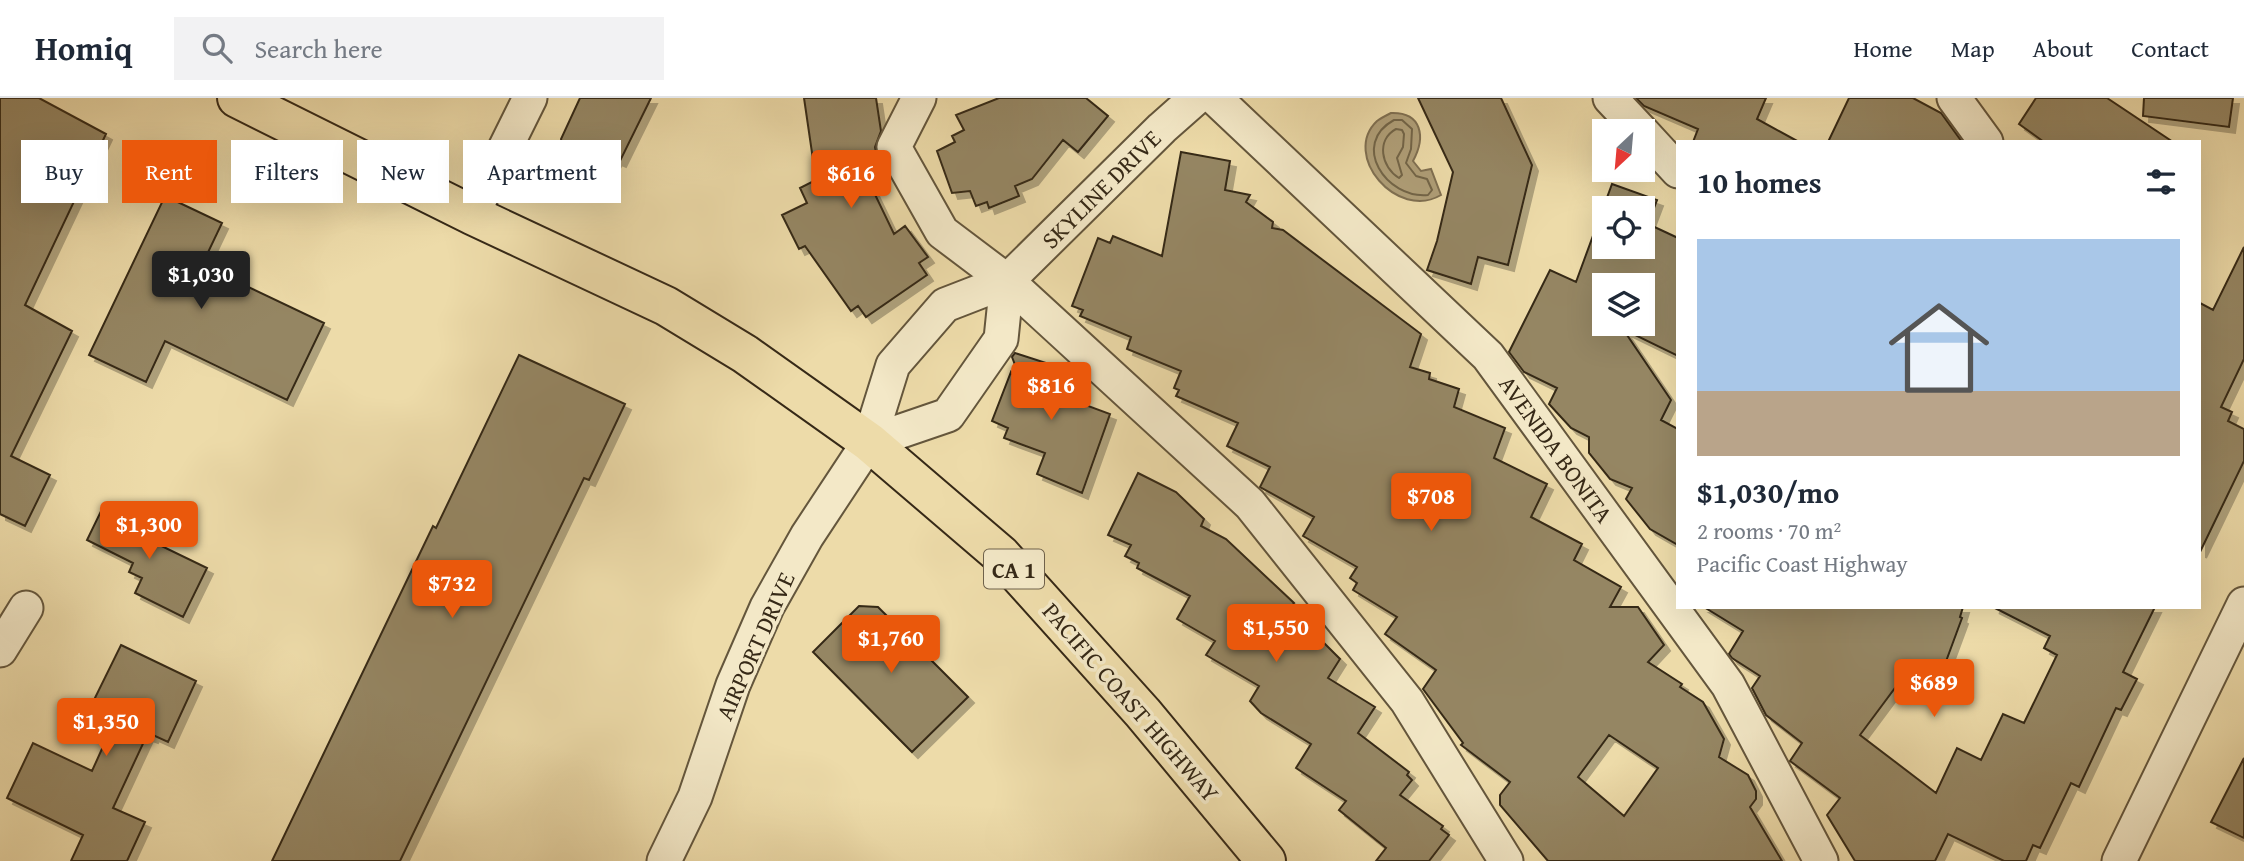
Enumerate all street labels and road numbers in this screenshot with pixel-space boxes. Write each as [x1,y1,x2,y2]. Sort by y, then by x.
street label: SKYLINE DRIVE [1033,121,1169,257]
street label: AVENIDA BONITA [1490,368,1622,531]
road number: CA 1 [984,550,1044,589]
street label: AIRPORT DRIVE [707,566,803,726]
street label: PACIFIC COAST HIGHWAY [1034,595,1228,809]

